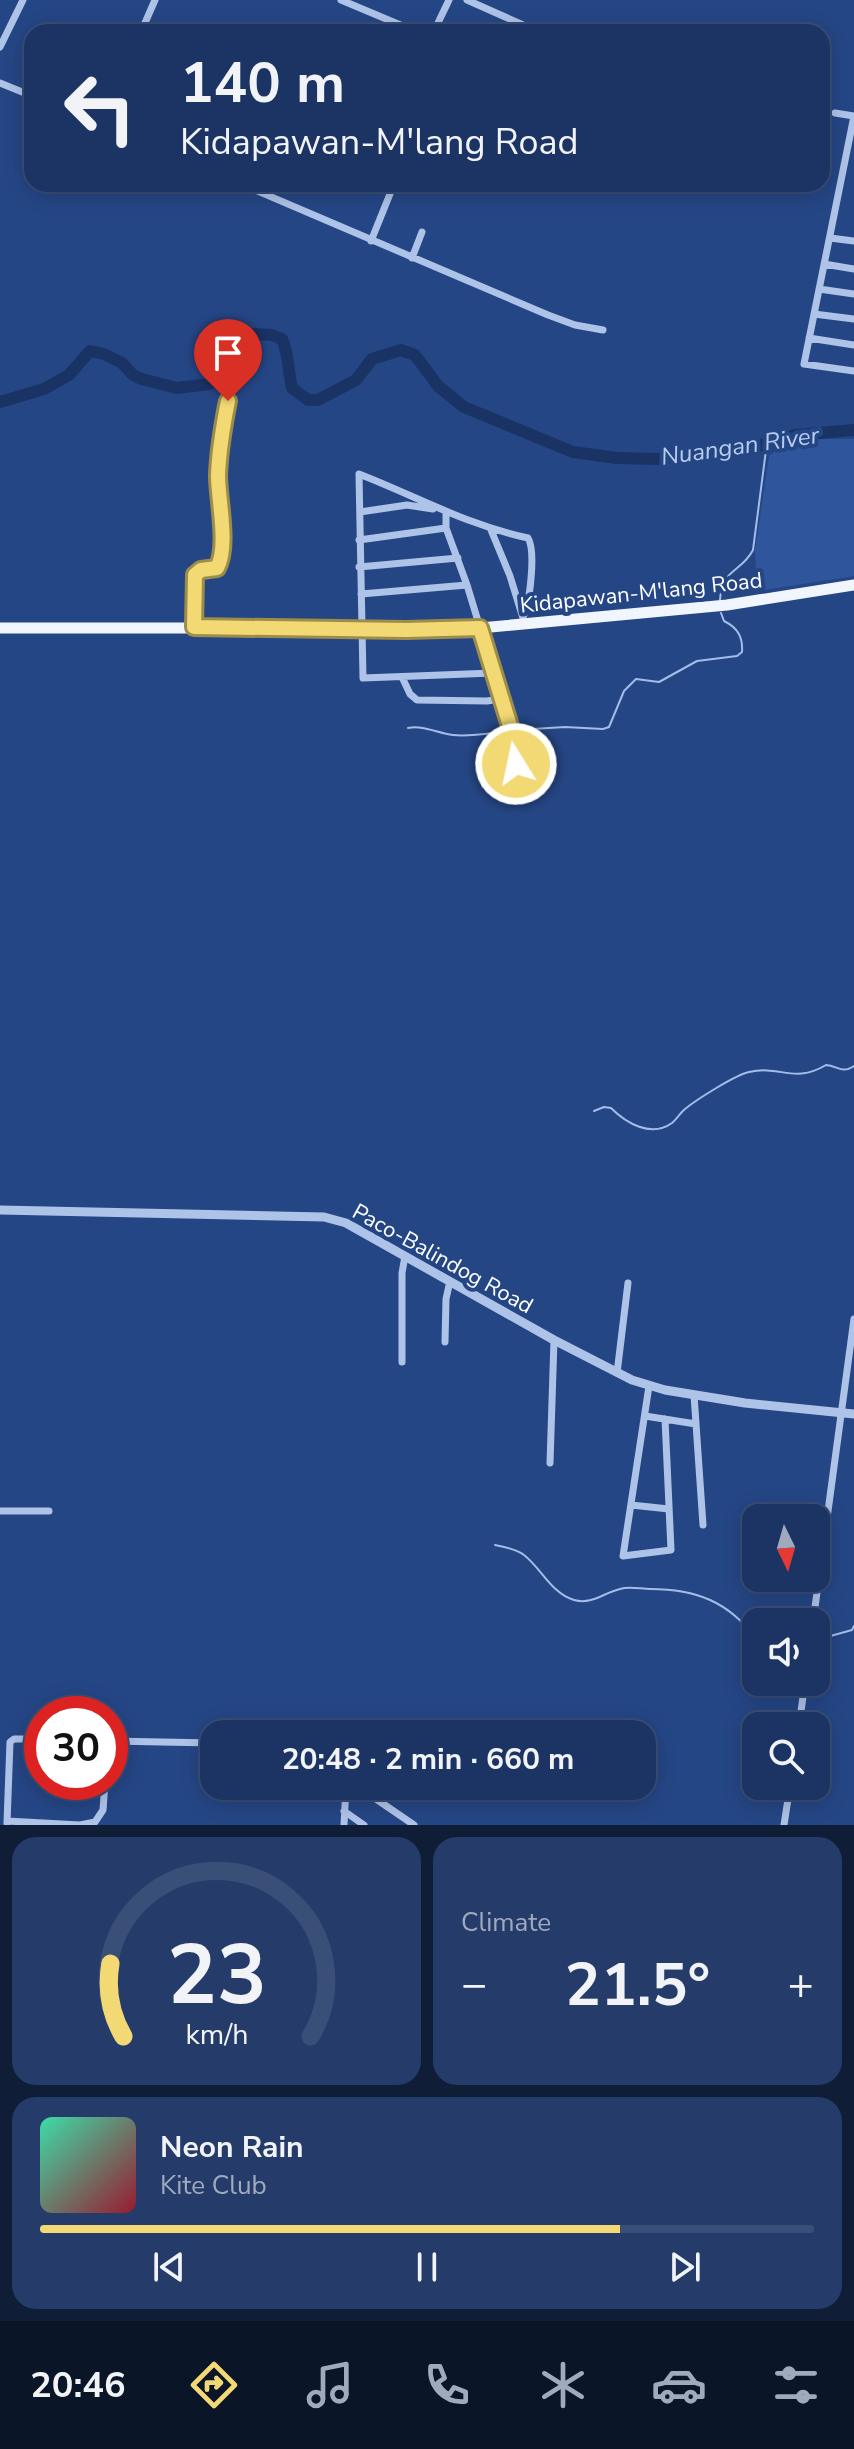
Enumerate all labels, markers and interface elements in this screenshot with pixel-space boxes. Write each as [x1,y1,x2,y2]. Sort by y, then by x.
text: 140 m [180,45,345,122]
icon: left [48,56,152,160]
text: Kidapawan-M'lang Road [180,118,579,167]
pin [194,319,262,401]
icon: arrive [206,331,250,375]
water label: Nuangan River [659,419,822,473]
street label: Kidapawan-M'lang Road [518,565,764,621]
position arrow [474,722,558,806]
street label: Paco-Balindog Road [347,1197,538,1321]
north arrow [742,1504,830,1592]
map controls [742,1504,830,1800]
button: sound [742,1608,830,1696]
speed limit sign: 30 [24,1696,128,1800]
button: search [742,1712,830,1800]
text: 20:48 · 2 min · 660 m [282,1739,574,1780]
text: Climate [461,1905,551,1940]
text: 23 [167,1919,266,2032]
text: 21.5° [565,1944,710,2026]
text: − [461,1955,487,2015]
text: + [788,1955,814,2015]
text: km/h [185,2015,248,2054]
text: Neon Rain [160,2127,304,2168]
text: Kite Club [160,2168,267,2203]
icon: previous [147,2245,191,2289]
icon: pause [405,2245,449,2289]
icon: next [663,2245,707,2289]
icon: directions [186,2357,242,2413]
icon: music [302,2357,358,2413]
icon: phone [419,2357,475,2413]
icon: climate [535,2357,591,2413]
icon: car [651,2357,707,2413]
icon: filters [768,2357,824,2413]
text: 20:46 [30,2361,126,2410]

